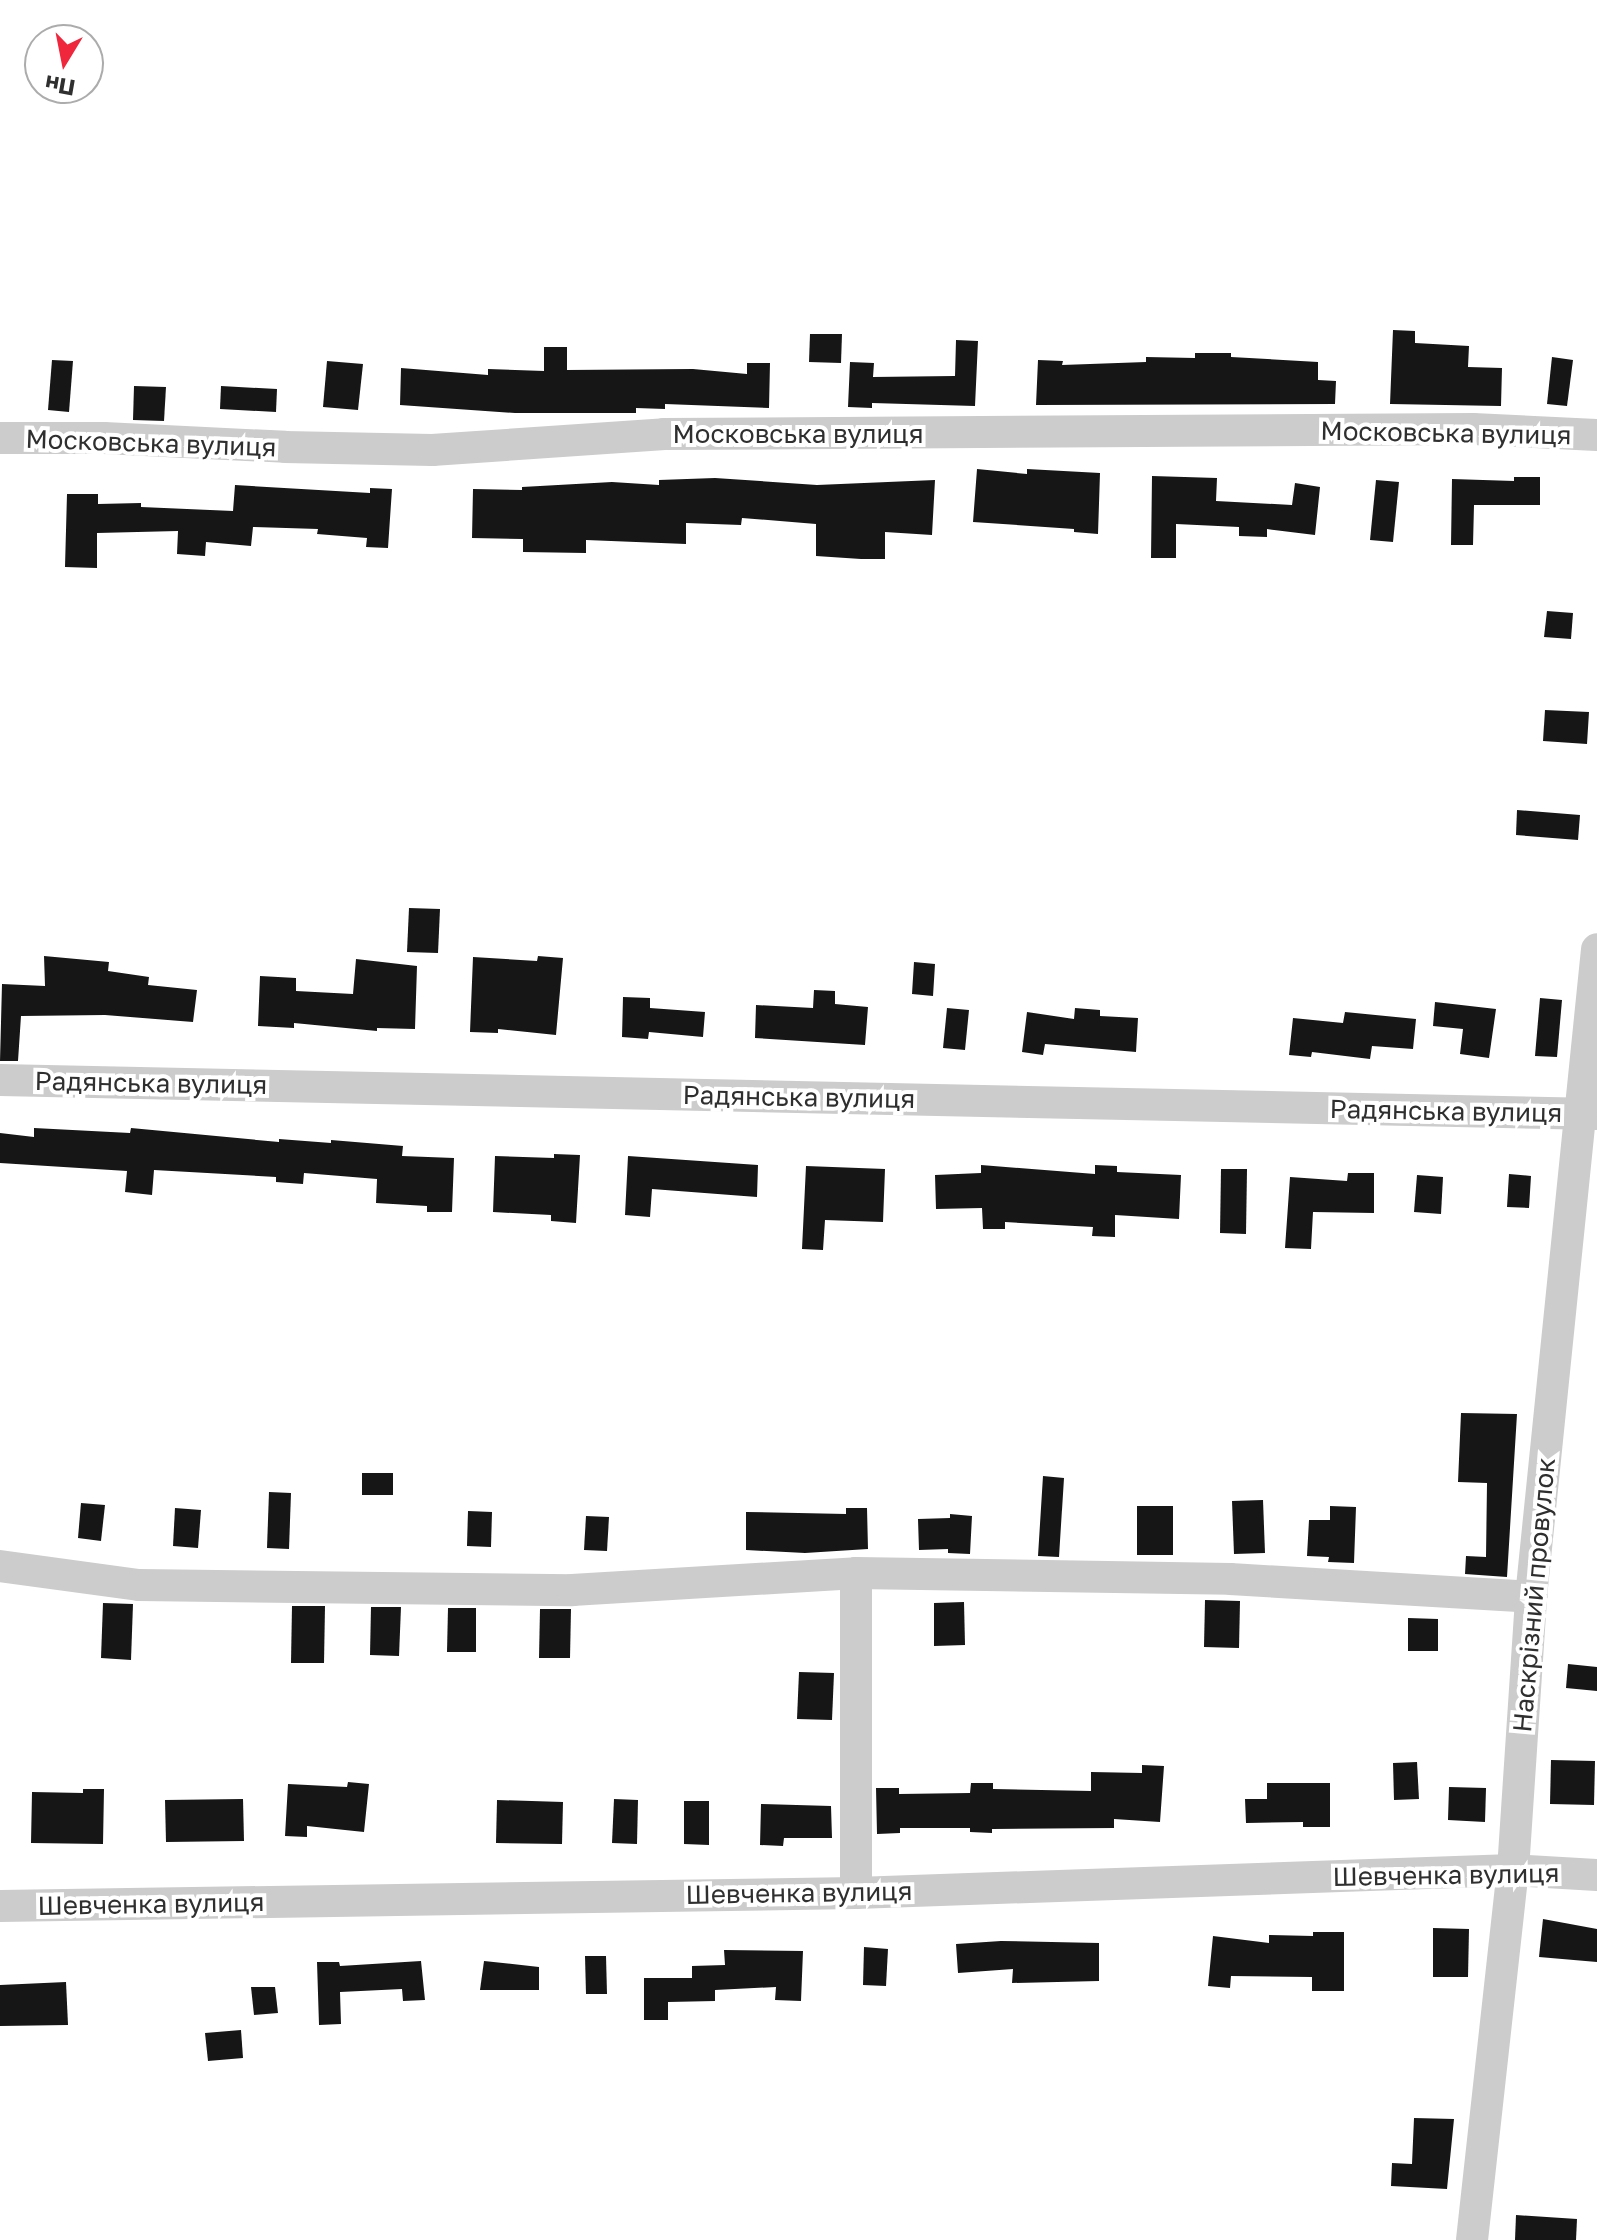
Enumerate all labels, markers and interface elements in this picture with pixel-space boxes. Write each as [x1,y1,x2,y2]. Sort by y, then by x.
north arrow [24,24,104,104]
text: Пн [43,70,77,102]
street label: Московська вулиця [1320,415,1572,451]
street label: Московська вулиця [672,418,924,450]
street label: Московська вулиця [25,423,277,463]
street label: Радянська вулиця [34,1065,268,1101]
street label: Радянська вулиця [682,1079,916,1115]
street label: Радянська вулиця [1329,1093,1563,1129]
street label: Наскрізний провулок [1506,1456,1562,1734]
street label: Шевченка вулиця [1332,1857,1560,1893]
street label: Шевченка вулиця [685,1875,913,1911]
street label: Шевченка вулиця [37,1886,265,1922]

